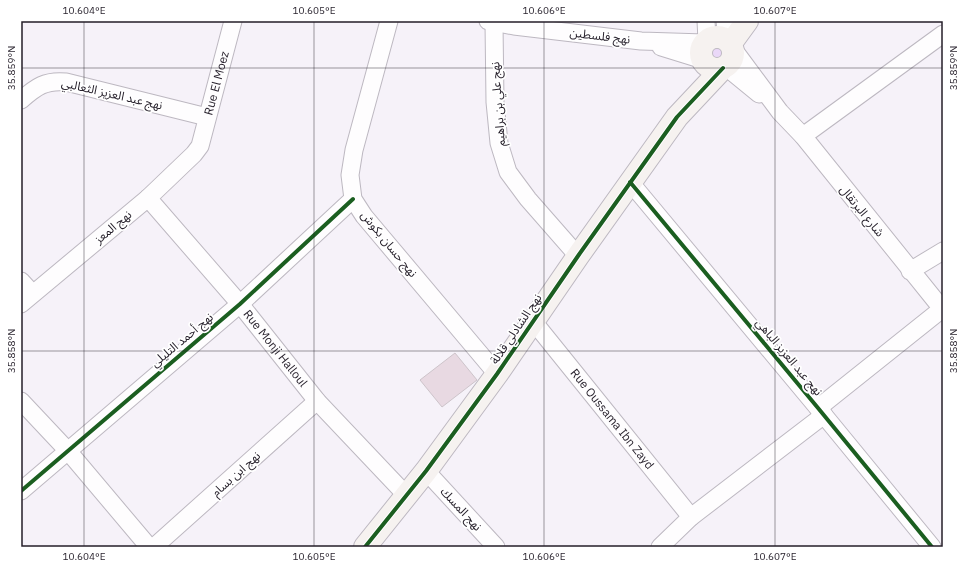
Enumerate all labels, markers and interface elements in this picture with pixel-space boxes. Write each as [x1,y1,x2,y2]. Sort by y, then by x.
text: 10.604°E [62,4,106,17]
text: 10.605°E [292,4,336,17]
text: 10.606°E [522,4,566,17]
text: 10.607°E [753,4,797,17]
street label: نهج فلسطين [569,24,631,49]
text: 35.859°N [5,46,18,90]
text: 35.859°N [947,46,960,90]
street label: Rue El Moez [200,49,232,117]
street label: نهج علي بن براهيم [487,61,511,147]
street label: نهج عبد العزيز الثعالبي [59,75,164,115]
street label: شارع البرتقال [835,182,888,241]
street label: نهج المعز [90,207,136,249]
street label: نهج حسان بكوش [356,207,421,281]
street label: نهج الشادلي قلالة [487,291,547,368]
street label: Rue Monji Halloul [240,306,311,390]
street label: نهج أحمد التليلي [147,309,218,372]
street label: نهج عبد العزيز الباهي [751,315,826,400]
text: 35.858°N [5,329,18,373]
text: 35.858°N [947,329,960,373]
street label: Rue Oussama Ibn Zayd [567,366,657,472]
street label: نهج ابن بسام [208,448,264,501]
street label: نهج المسك [436,484,485,535]
text: 10.604°E [62,550,106,563]
text: 10.605°E [292,550,336,563]
text: 10.606°E [522,550,566,563]
text: 10.607°E [753,550,797,563]

